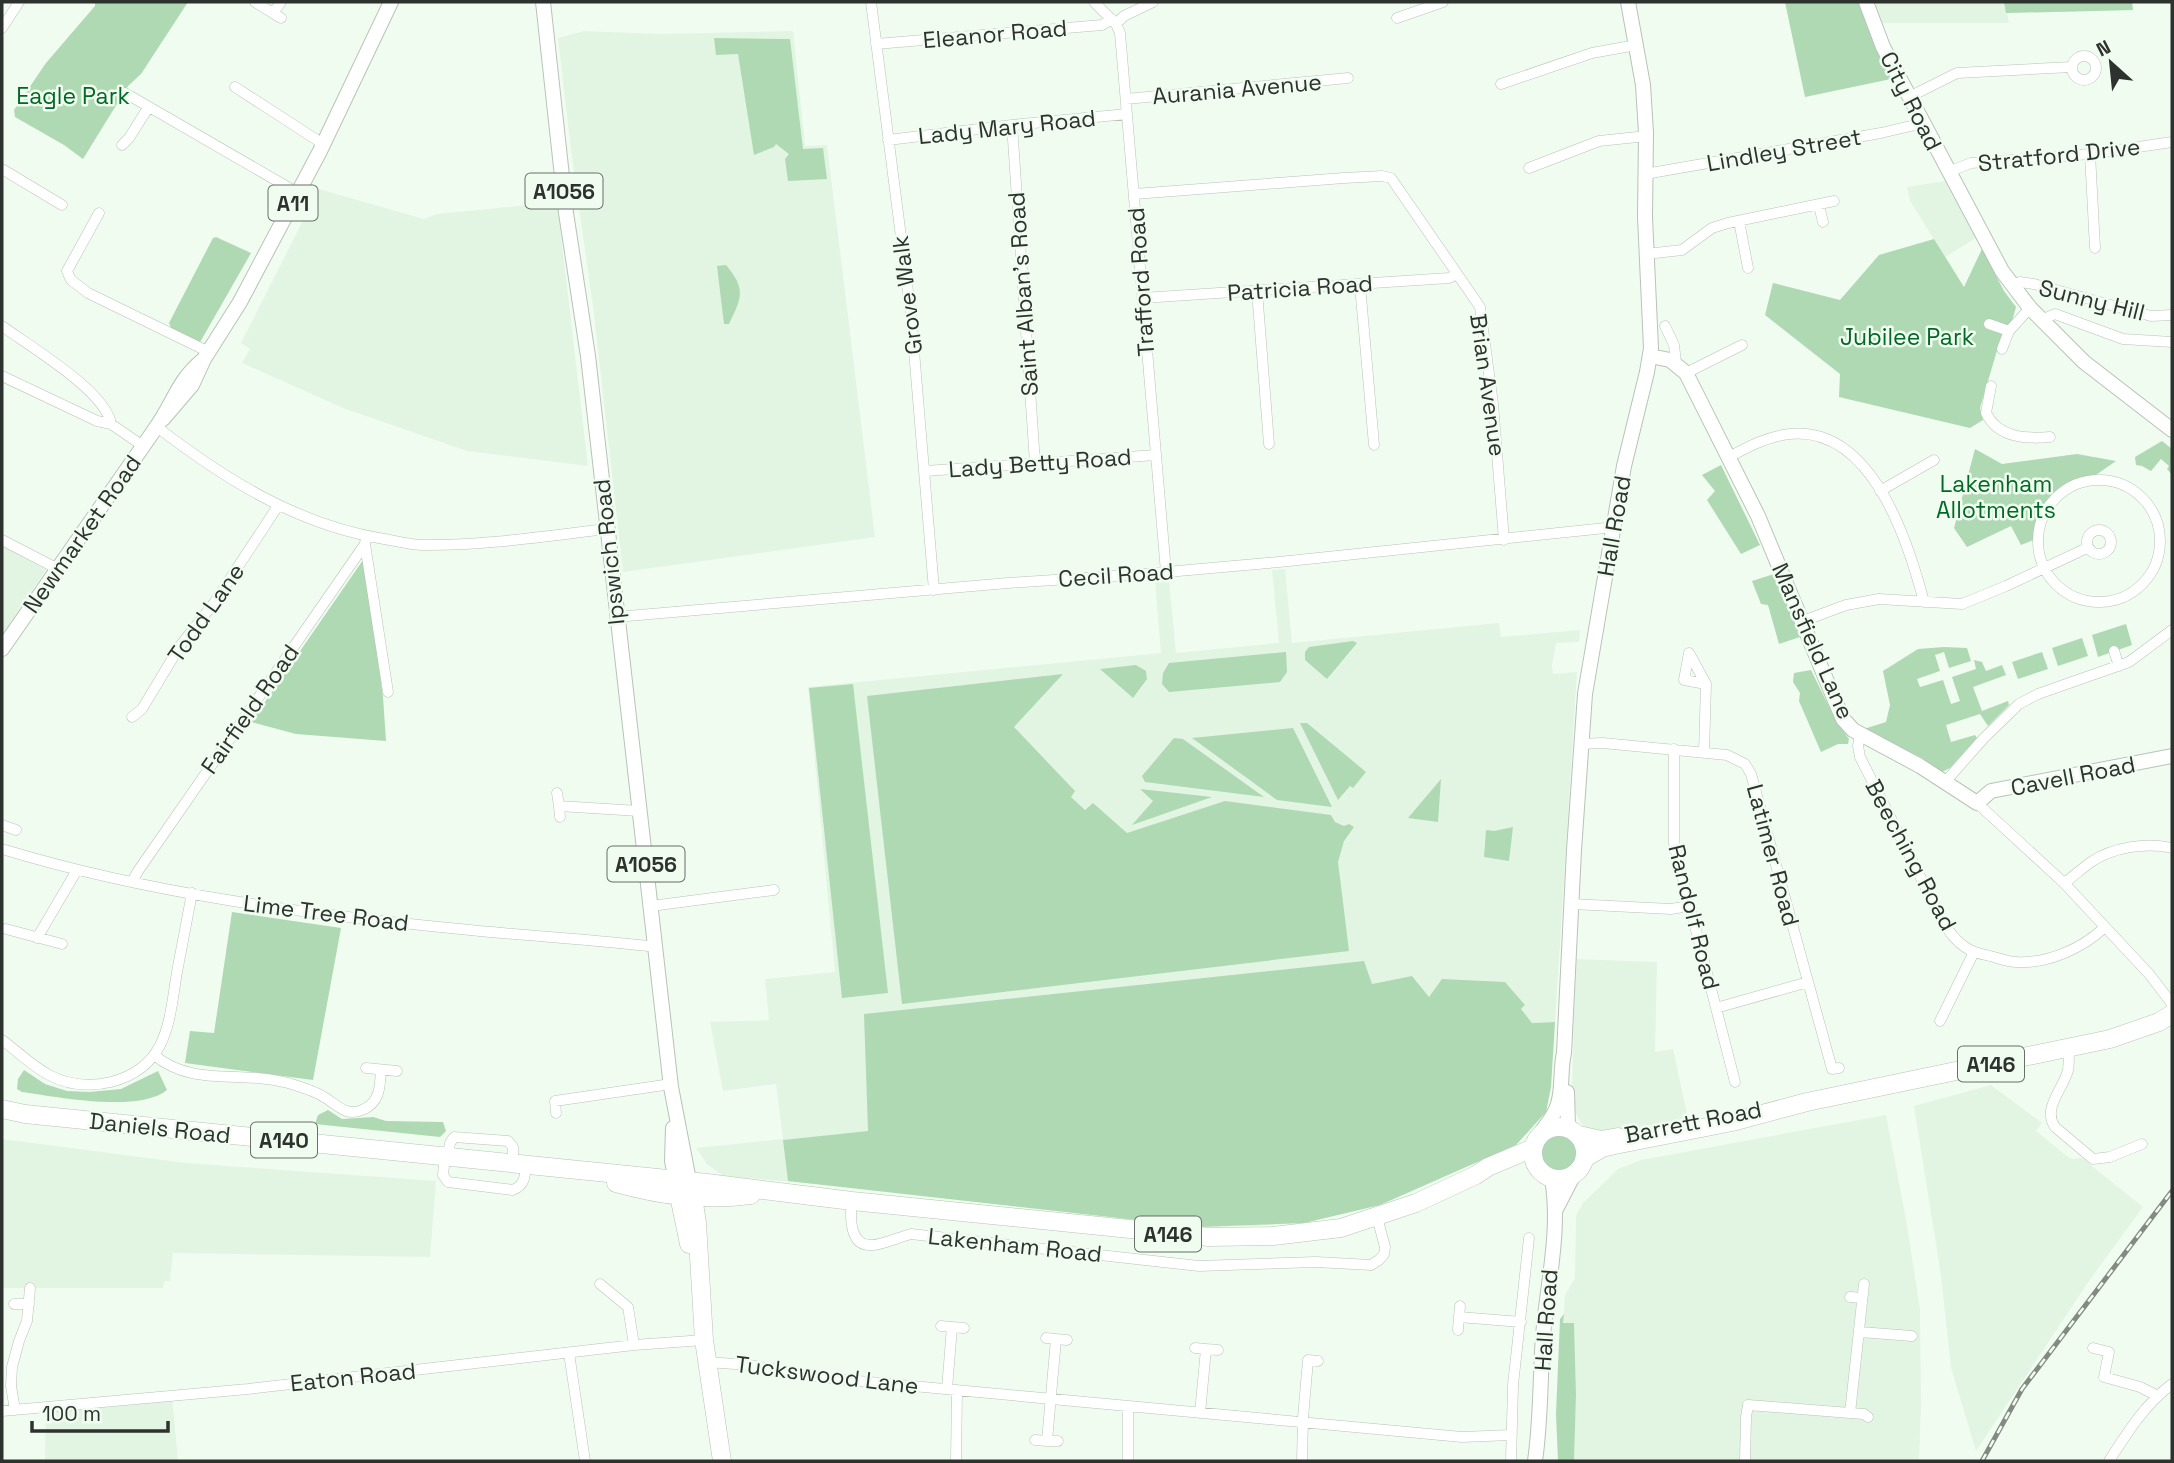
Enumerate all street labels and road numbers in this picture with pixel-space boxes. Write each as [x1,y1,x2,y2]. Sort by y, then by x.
street label: Eleanor Road [922,13,1068,55]
street label: City Road [1873,46,1949,156]
street label: Aurania Avenue [1151,67,1323,111]
street label: Lady Mary Road [917,103,1097,151]
street label: Lindley Street [1704,122,1864,178]
street label: Stratford Drive [1976,132,2142,178]
road number: A1056 [526,174,602,208]
road number: A11 [268,186,318,220]
street label: Saint Alban's Road [1001,191,1045,397]
street label: Trafford Road [1121,207,1161,357]
street label: Grove Walk [885,234,929,356]
street label: Patricia Road [1226,268,1374,308]
street label: Sunny Hill [2036,272,2148,328]
street label: Brian Avenue [1463,312,1513,458]
street label: Lady Betty Road [947,442,1133,484]
street label: Newmarket Road [16,449,148,619]
street label: Hall Road [1590,473,1638,579]
street label: Ipswich Road [586,478,632,626]
street label: Cecil Road [1057,556,1175,594]
street label: Todd Lane [161,558,251,668]
street label: Mansfield Lane [1765,558,1861,724]
street label: Fairfield Road [194,638,306,780]
street label: Cavell Road [2008,749,2138,803]
street label: Beeching Road [1859,774,1963,936]
street label: Latimer Road [1740,781,1806,929]
street label: Randolf Road [1661,841,1727,993]
road number: A1056 [608,846,684,882]
street label: Lime Tree Road [242,888,410,938]
road number: A146 [1958,1046,2024,1082]
street label: Barrett Road [1622,1094,1764,1150]
street label: Daniels Road [88,1106,232,1150]
road number: A140 [251,1122,317,1158]
road number: A146 [1135,1216,1201,1252]
street label: Lakenham Road [927,1221,1103,1269]
street label: Hall Road [1527,1268,1565,1372]
street label: Tuckswood Lane [734,1349,920,1401]
street label: Eaton Road [289,1355,417,1399]

